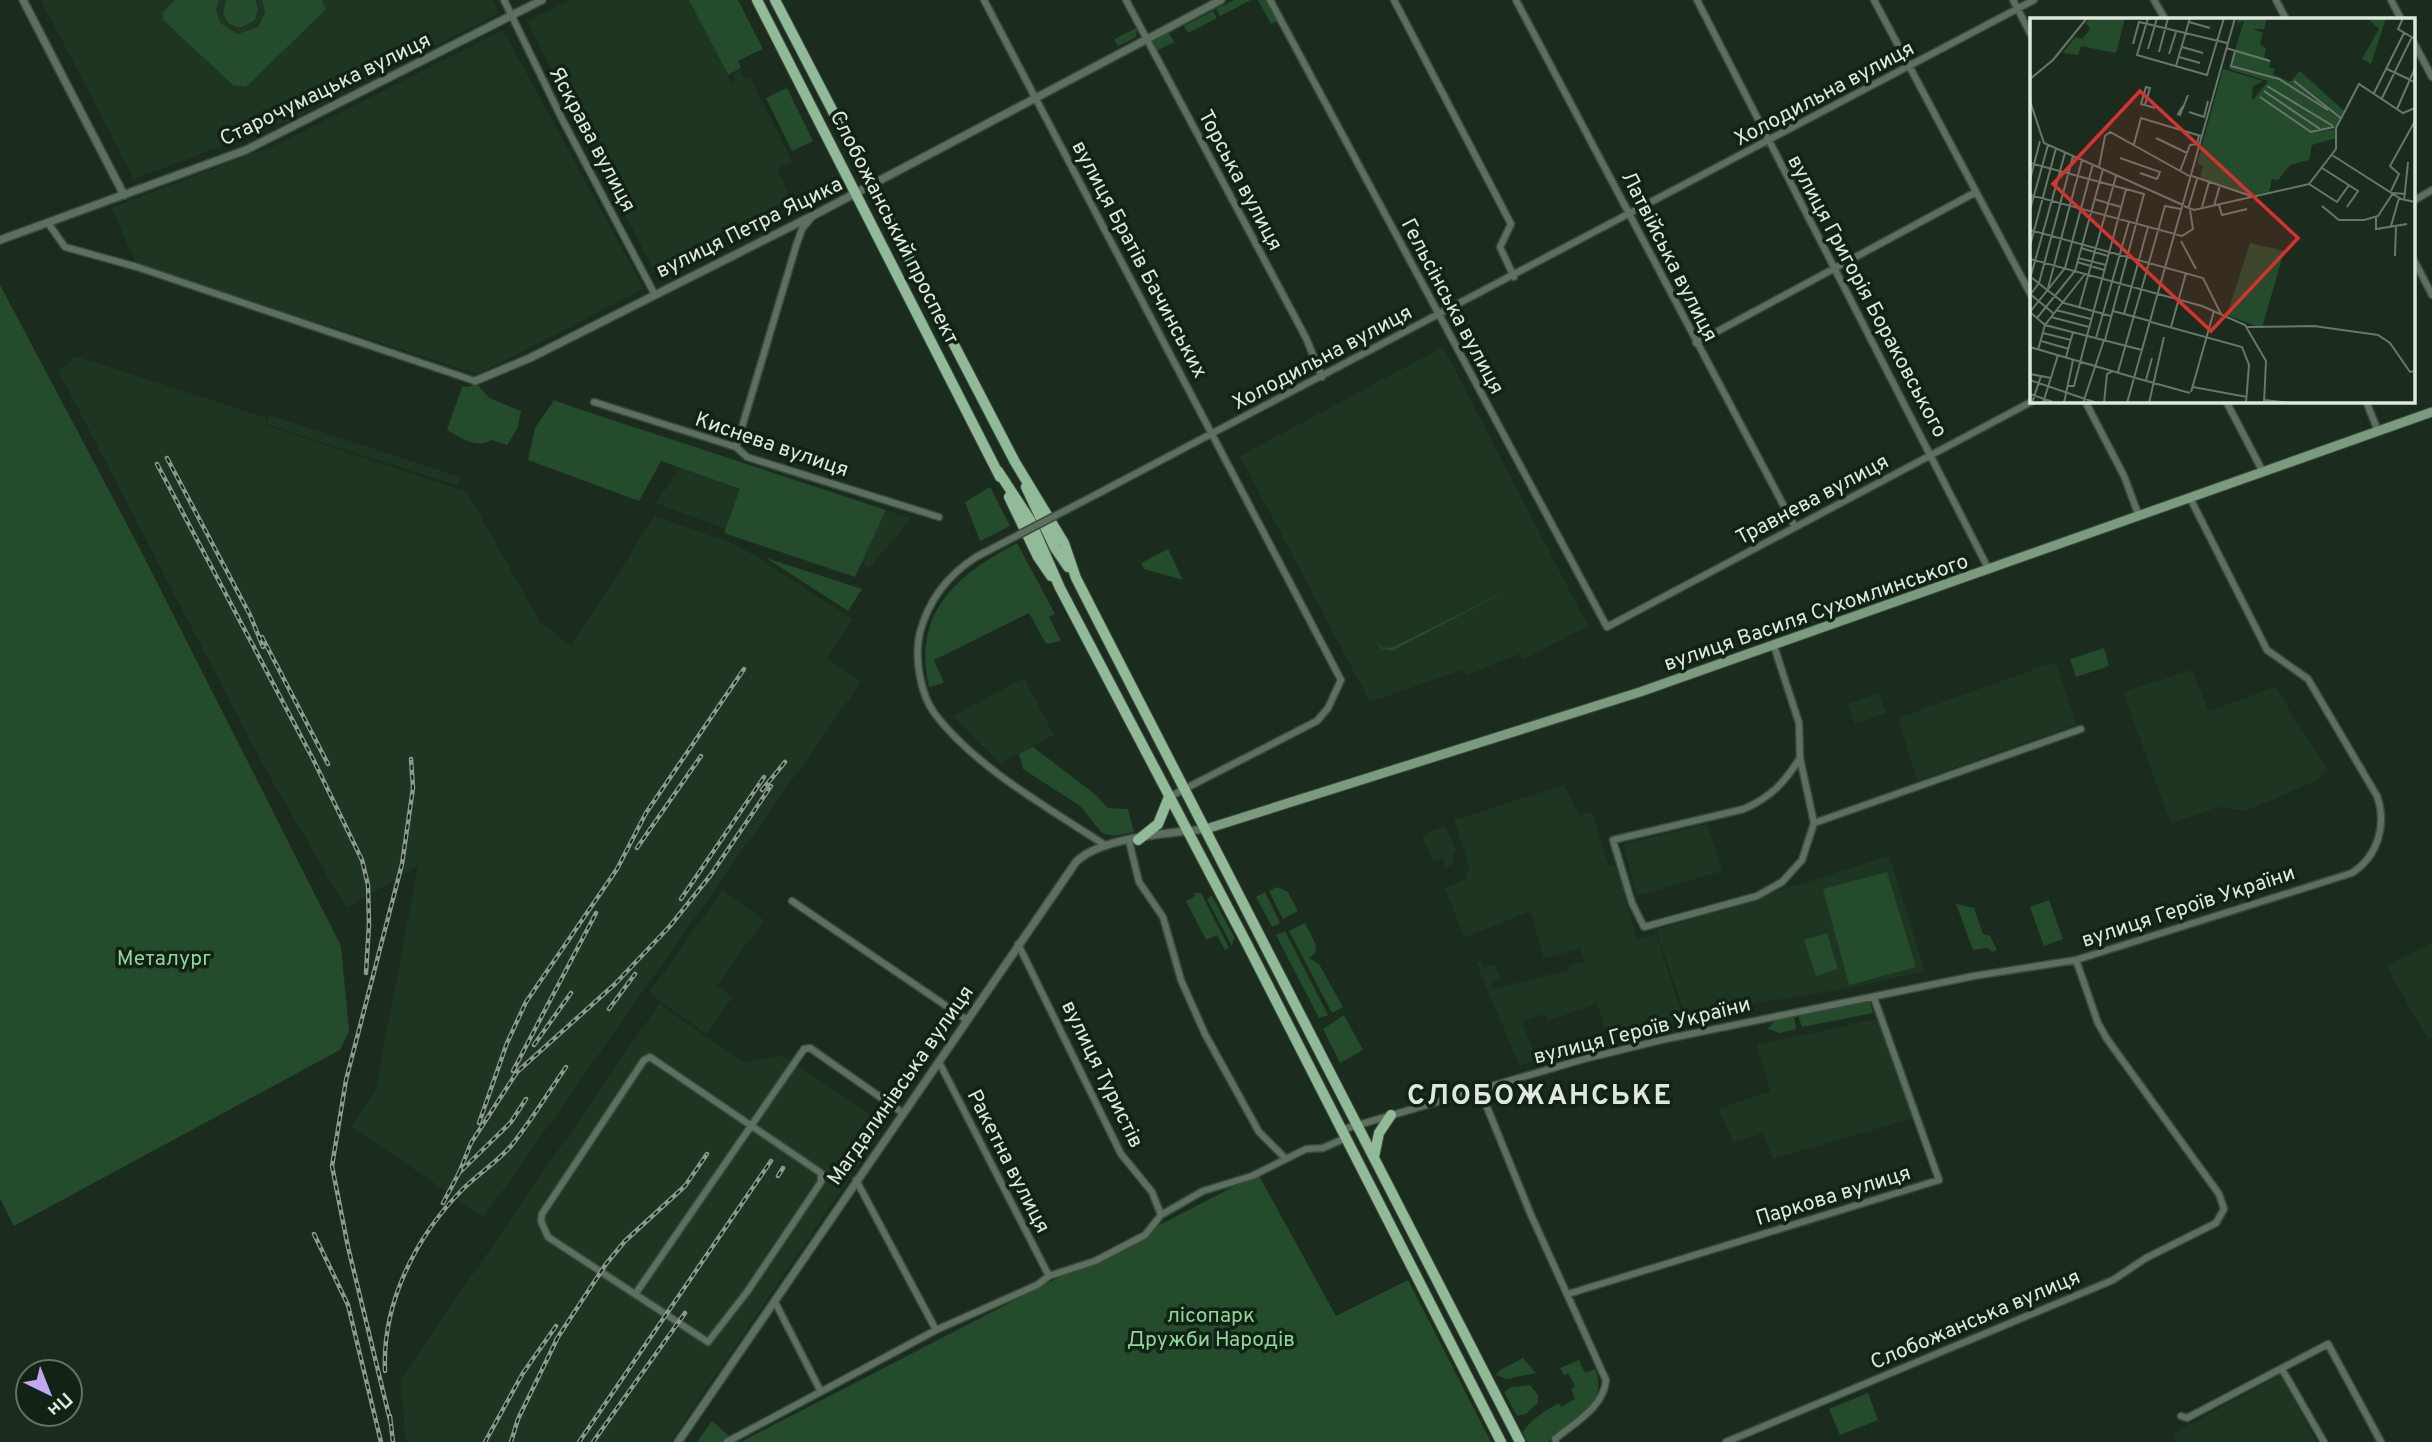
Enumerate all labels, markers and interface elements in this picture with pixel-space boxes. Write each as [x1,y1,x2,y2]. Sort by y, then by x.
inset map [2030,18,2414,402]
street label: Старочумацька вулиця [216,28,436,153]
street label: Холодильна вулиця [1730,35,1919,153]
street label: Яскрава вулиця [542,62,641,217]
street label: Торська вулиця [1191,105,1288,256]
street label: Слобожанський проспект [823,106,964,349]
street label: вулиця Братів Бачинських [1065,136,1213,383]
street label: вулиця Григорія Бораковського [1780,151,1953,443]
street label: Латвійська вулиця [1614,167,1723,346]
street label: вулиця Петра Яцика [652,171,847,285]
street label: Гельсінська вулиця [1394,214,1510,399]
street label: Холодильна вулиця [1228,299,1417,417]
street label: Киснева вулиця [691,406,852,484]
street label: Травнева вулиця [1732,449,1894,552]
street label: вулиця Василя Сухомлинського [1661,549,1972,678]
street label: вулиця Героїв України [2078,860,2299,955]
park label: Металург [117,946,211,973]
street label: Магдалинівська вулиця [822,981,981,1191]
street label: вулиця Героїв України [1531,991,1754,1072]
street label: вулиця Туристів [1054,996,1149,1153]
district label: СЛОБОЖАНСЬКЕ [1407,1079,1673,1115]
street label: Ракетна вулиця [960,1085,1056,1238]
street label: Паркова вулиця [1753,1160,1914,1233]
street label: Слобожанська вулиця [1867,1264,2085,1377]
park label: лісопарк Дружби Народів [1127,1303,1295,1354]
north arrow [14,1358,84,1428]
text: Пн [42,1386,77,1421]

